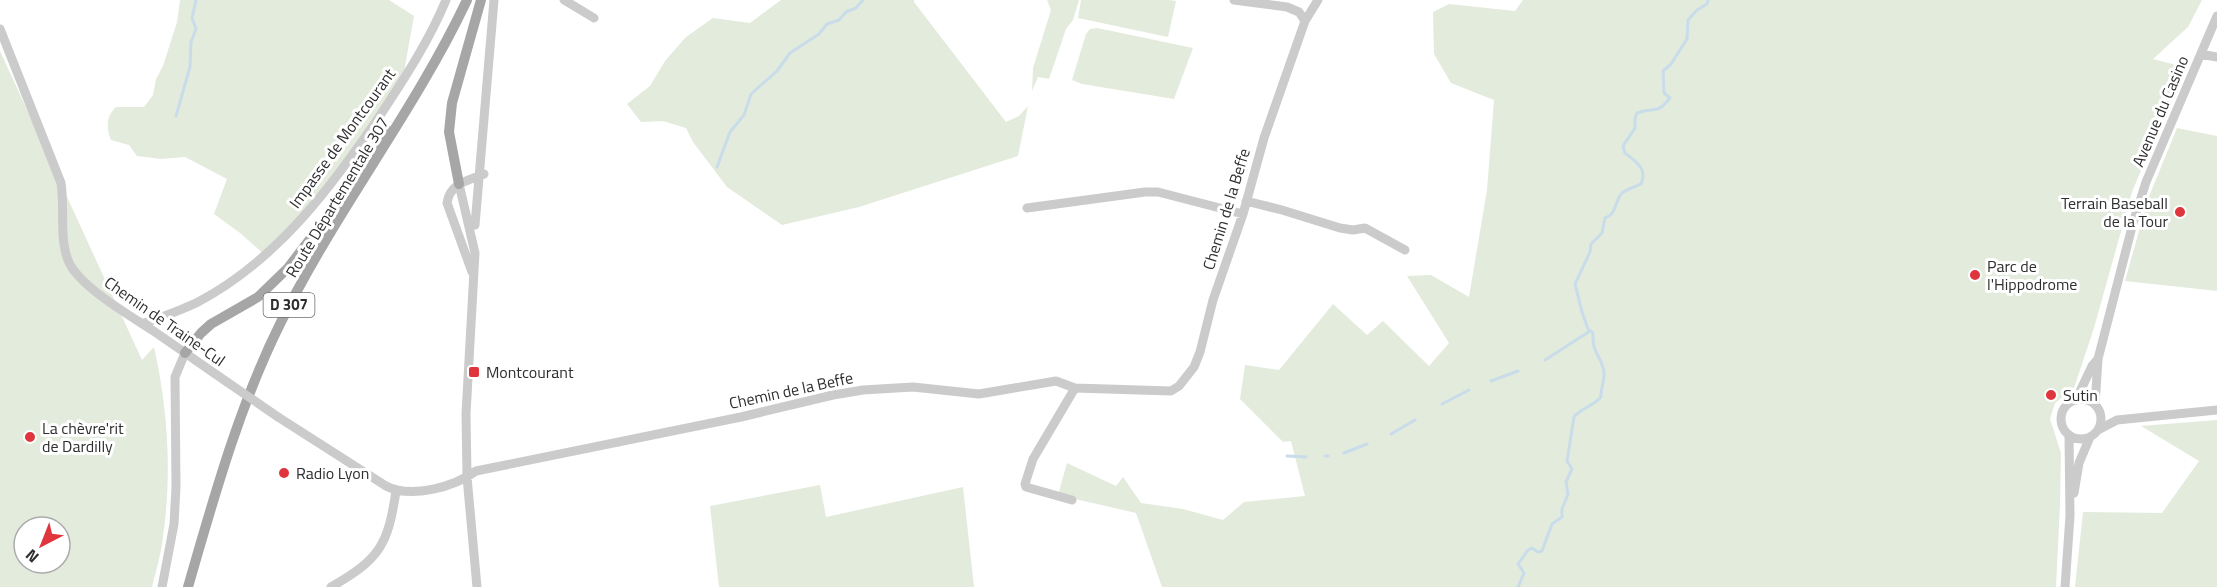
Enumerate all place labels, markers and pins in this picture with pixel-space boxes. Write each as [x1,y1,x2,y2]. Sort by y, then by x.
place label: Terrain Baseball de la Tour [2061,191,2168,233]
marker: Terrain Baseball de la Tour [2173,205,2187,219]
place label: Parc de l'Hippodrome [1987,254,2077,296]
marker: Parc de l'Hippodrome [1968,268,1982,282]
place label: Montcourant [486,360,574,384]
marker: Montcourant [467,365,481,379]
place label: Sutin [2063,383,2098,407]
marker: Sutin [2044,388,2058,402]
place label: La chèvre'rit de Dardilly [42,416,124,458]
marker: La chèvre'rit de Dardilly [23,430,37,444]
place label: Radio Lyon [296,461,369,485]
marker: Radio Lyon [277,466,291,480]

